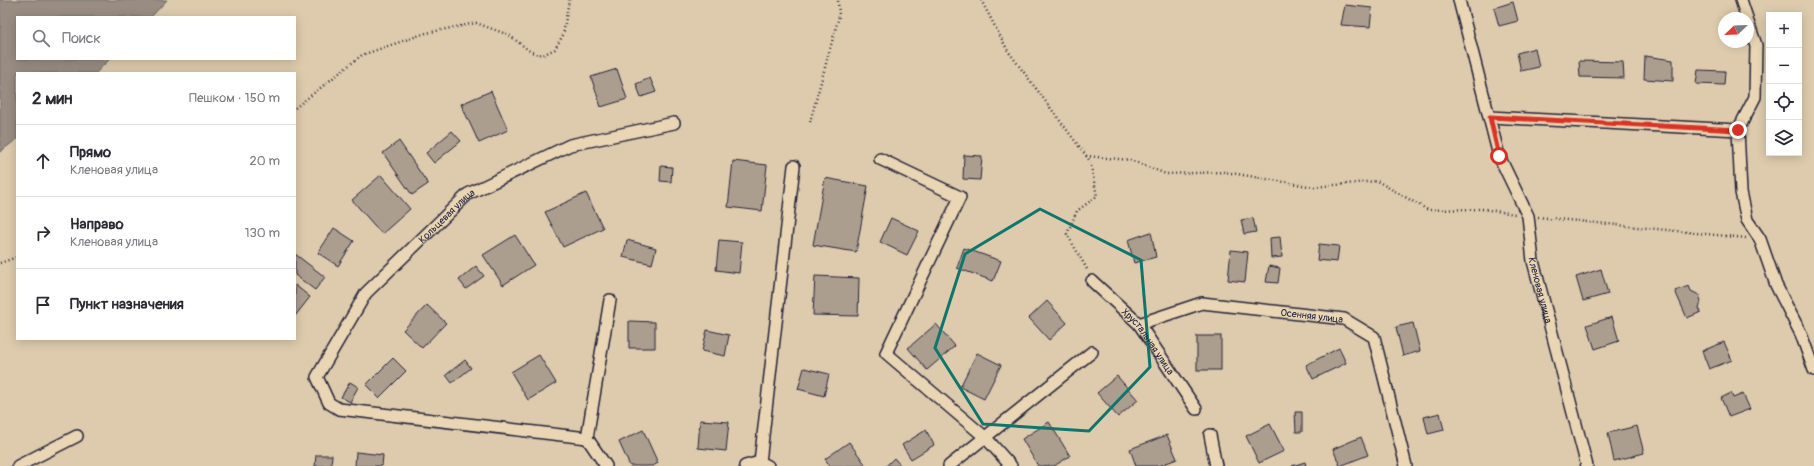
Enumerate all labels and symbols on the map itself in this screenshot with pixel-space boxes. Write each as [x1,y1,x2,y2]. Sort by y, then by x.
north arrow [1718,12,1754,48]
route end [1729,121,1747,139]
route start [1490,147,1508,165]
street label: Кольцевая улица [416,187,477,246]
street label: Кленовая улица [1526,257,1554,325]
street label: Хрустальная улица [1119,306,1176,378]
street label: Осенняя улица [1280,307,1344,326]

